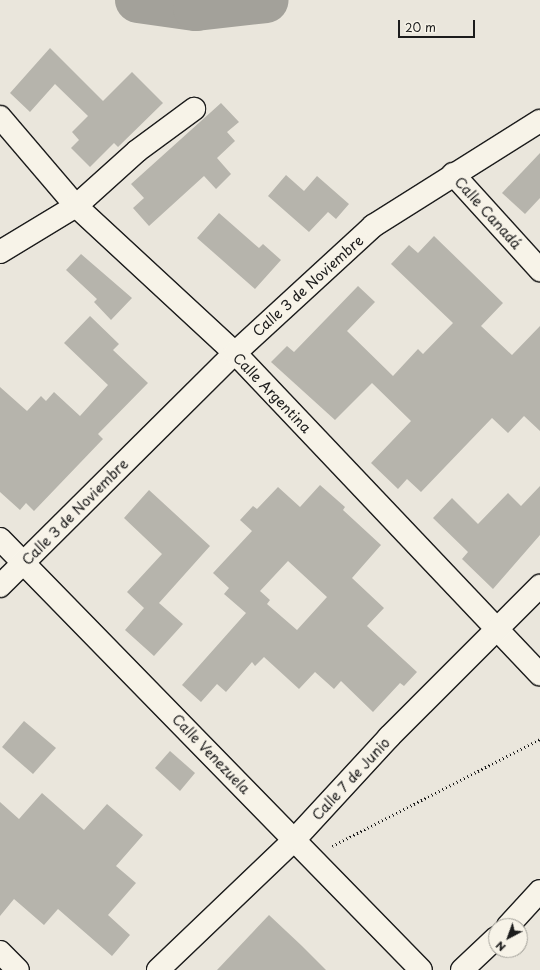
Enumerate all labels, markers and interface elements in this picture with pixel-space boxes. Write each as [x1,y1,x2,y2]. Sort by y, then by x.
scale bar [400,12,477,38]
text: 20 m [405,18,436,36]
street label: Calle Canadá [451,173,525,253]
street label: Calle 3 de Noviembre [249,231,367,341]
street label: Calle Argentina [229,349,315,437]
street label: Calle 3 de Noviembre [18,455,132,569]
street label: Calle Venezuela [168,710,254,798]
street label: Calle 7 de Junio [308,734,394,824]
north arrow [488,918,528,958]
text: N [492,937,509,956]

